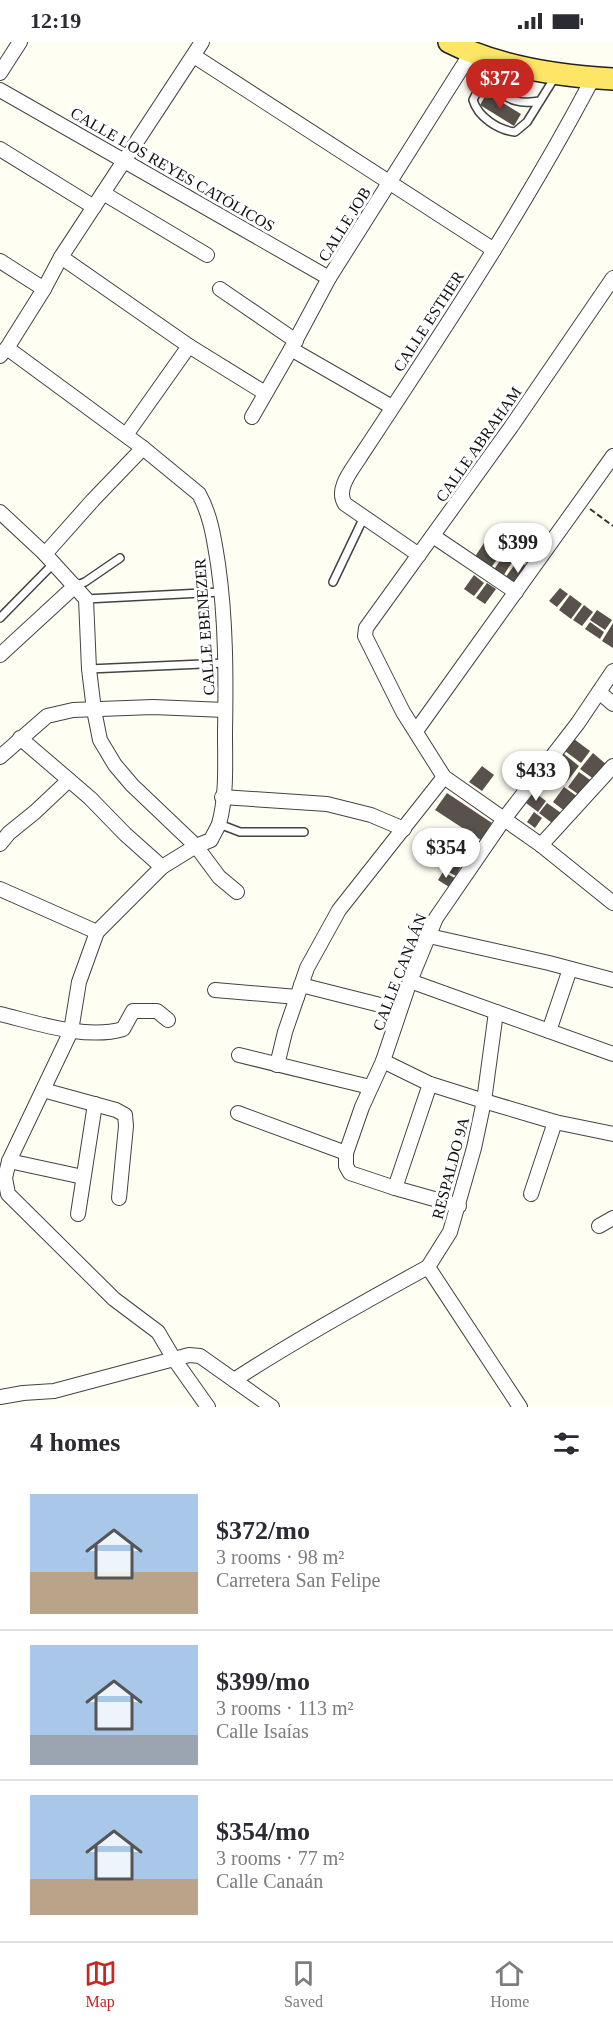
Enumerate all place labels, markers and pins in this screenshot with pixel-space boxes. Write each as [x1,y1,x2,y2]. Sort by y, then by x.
pin: $372 [464,59,536,110]
pin: $399 [482,523,554,574]
pin: $433 [500,751,572,802]
pin: $354 [410,828,482,879]

